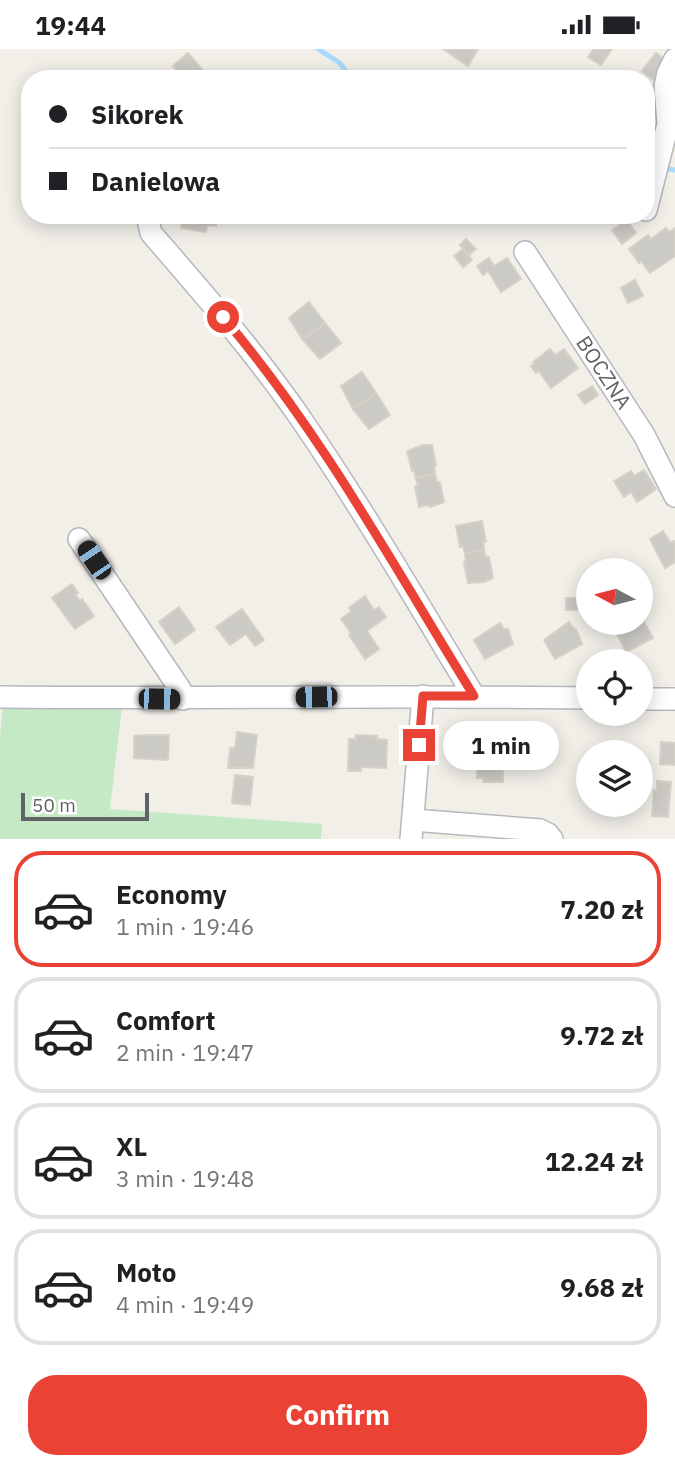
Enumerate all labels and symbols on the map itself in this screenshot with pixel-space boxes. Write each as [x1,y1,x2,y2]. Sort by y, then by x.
route start [207,301,239,333]
street label: BOCZNA [570,330,638,414]
car [74,537,115,583]
north arrow [576,558,653,635]
car [295,686,338,708]
car [138,688,181,710]
callout: 1 min [444,721,559,769]
route end [403,729,435,761]
scale bar [21,790,149,822]

